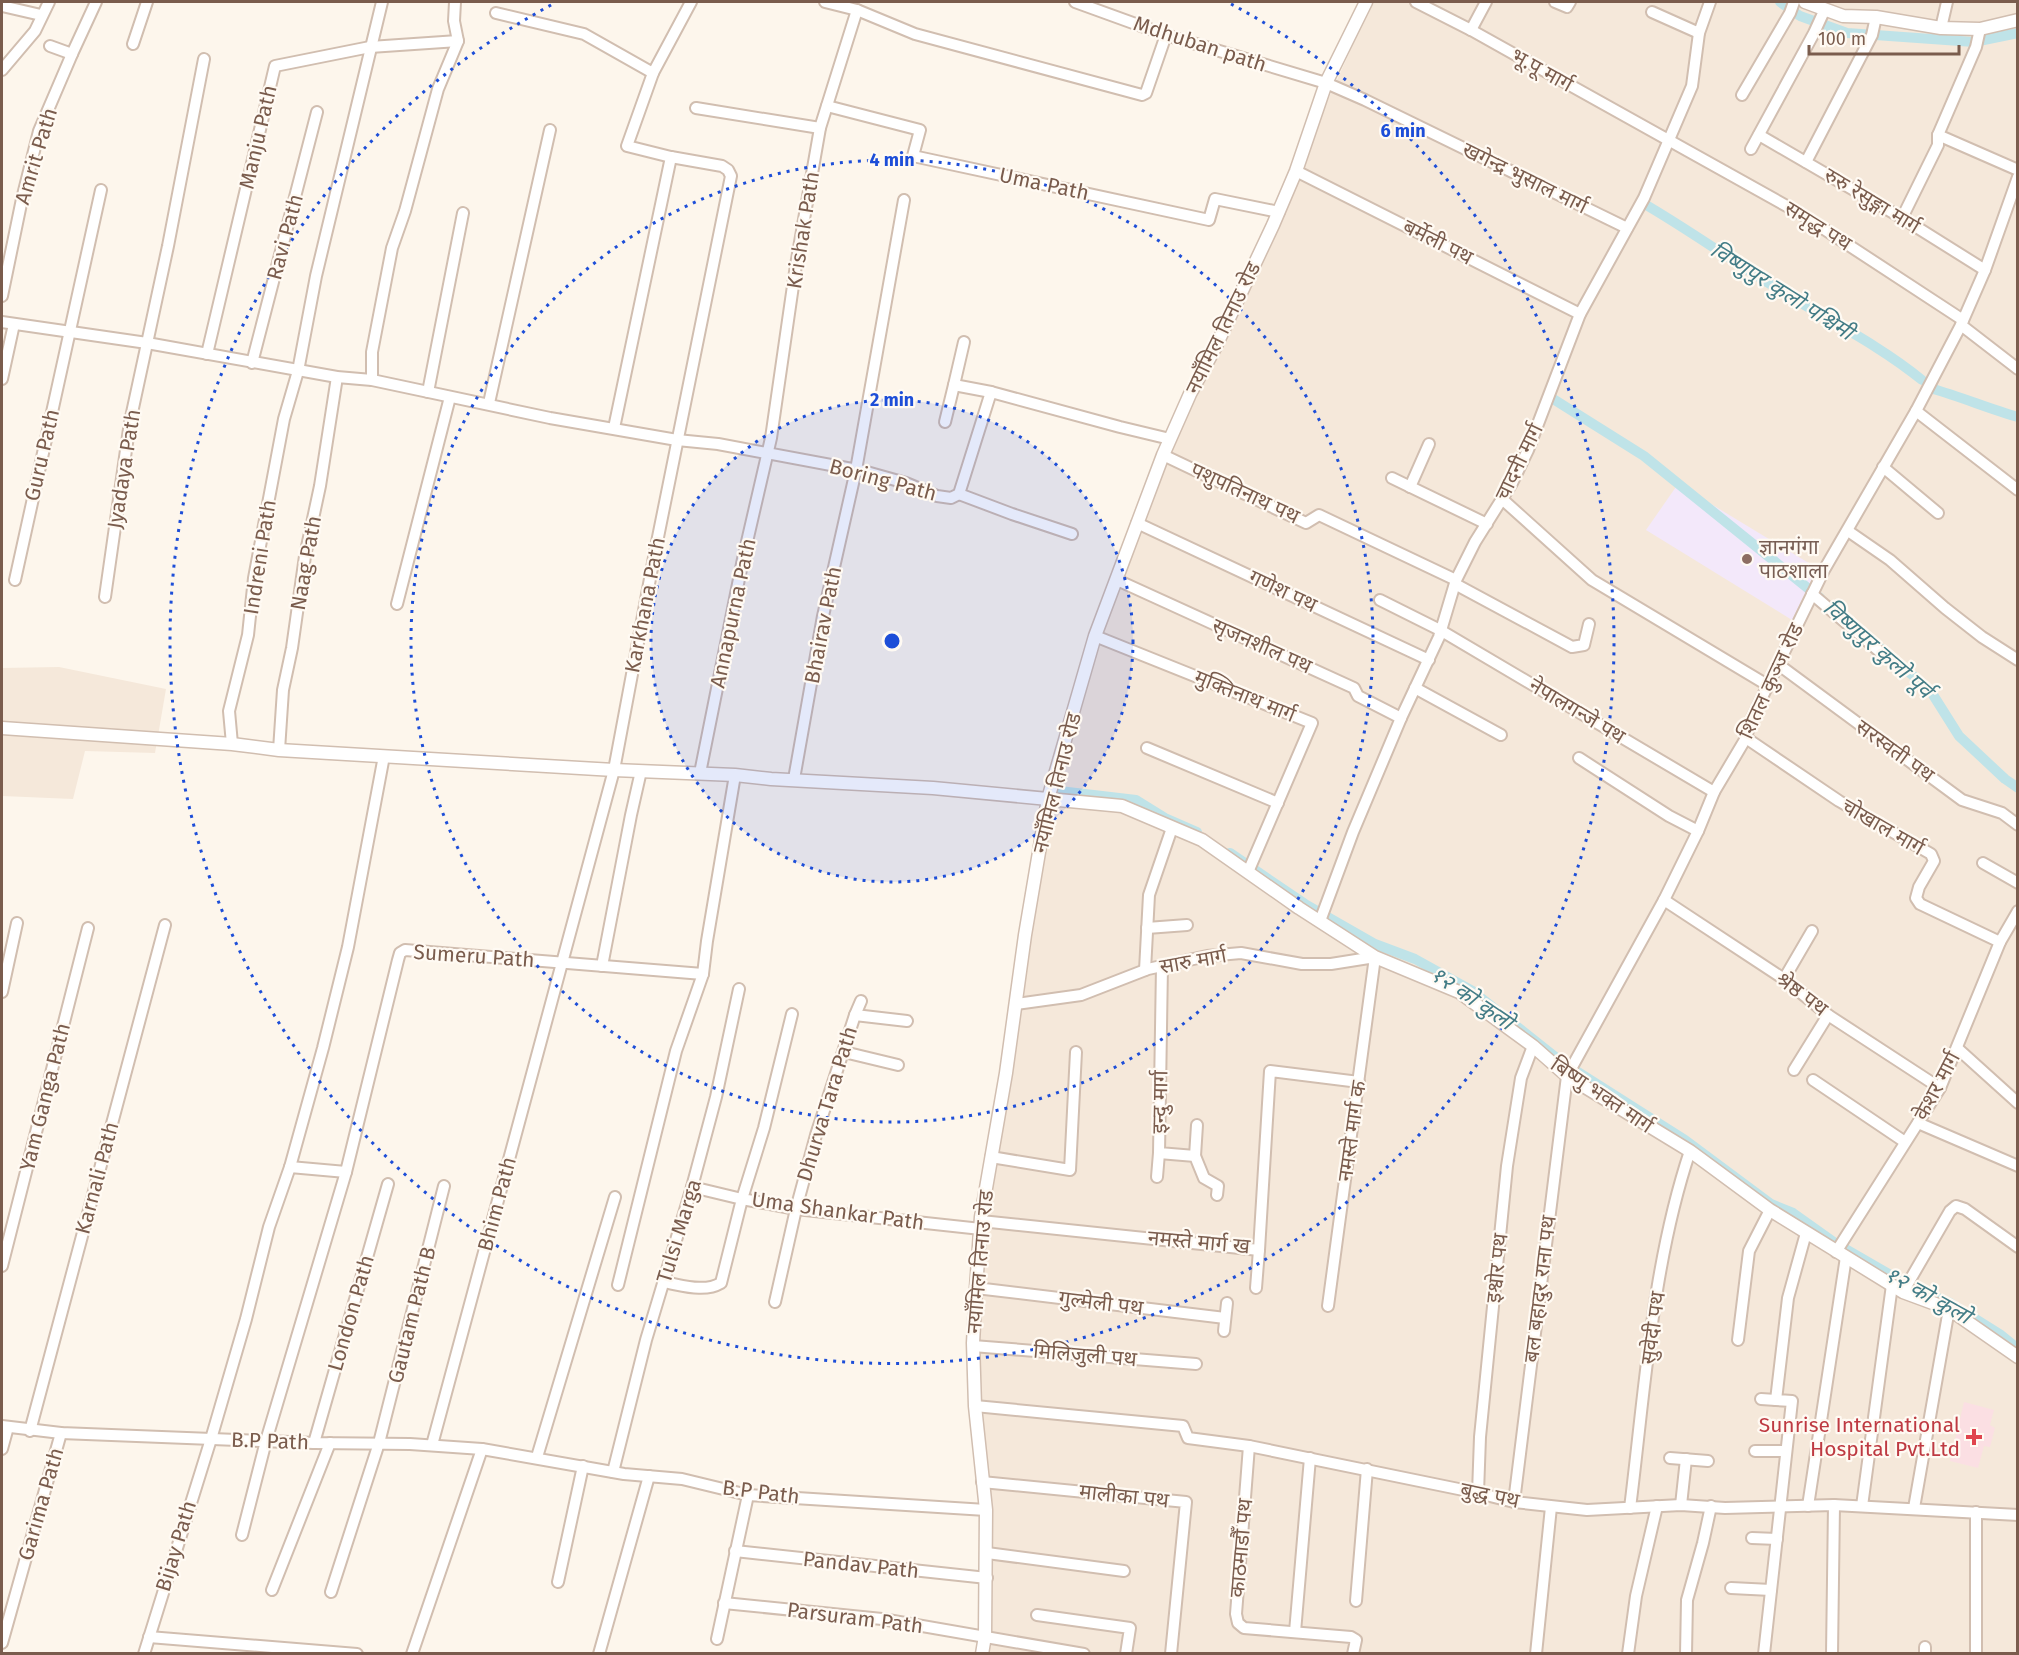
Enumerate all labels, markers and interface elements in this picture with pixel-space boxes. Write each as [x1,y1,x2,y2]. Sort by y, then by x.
street label: Mdhuban path [1130,10,1270,78]
scale bar [1809,18,1959,56]
text: 100 m [1818,28,1866,50]
street label: भू.पू मार्ग [1506,42,1579,98]
street label: Manju Path [233,82,283,192]
street label: Amrit Path [9,105,63,207]
text: 6 min [1380,120,1426,142]
street label: खगेन्द्र भुसाल मार्ग [1458,136,1593,220]
text: 4 min [869,149,915,171]
street label: Uma Path [997,162,1091,206]
street label: रुरु रेसुङ्गा मार्ग [1819,162,1926,240]
street label: Krishak Path [781,169,825,291]
street label: Ravi Path [261,191,309,283]
street label: समृद्ध पथ [1780,195,1857,257]
street label: बर्मेली पथ [1399,213,1478,271]
water label: विष्णुपुर कुलो पश्चिमी [1705,236,1862,348]
street label: नयाँमिल तिनाउ रोड [1180,257,1267,398]
text: 2 min [870,389,914,411]
street label: Guru Path [19,406,65,504]
street label: Jyadaya Path [102,407,146,531]
street label: चादनी मार्ग [1489,418,1549,505]
street label: Boring Path [826,453,940,507]
street label: पशुपतिनाथ पथ [1186,456,1304,530]
street label: Indreni Path [238,498,282,616]
street label: Naag Path [285,514,327,612]
place label: ज्ञानगंगा पाठशाला [1759,534,1829,584]
street label: Karkhana Path [619,535,671,675]
street label: Annapurna Path [704,536,762,690]
marker: ज्ञानगंगा पाठशाला [1740,552,1754,566]
street label: Bhairav Path [799,564,847,686]
street label: गणेश पथ [1245,564,1322,618]
water label: विष्णुपुर कुलो पूर्व [1817,594,1943,709]
street label: सृजनशील पथ [1208,613,1316,680]
street label: शितल कुञ्ज रोड [1733,618,1809,743]
centre of rings [882,631,902,651]
street label: मुक्तिनाथ मार्ग [1190,664,1301,729]
street label: नेपालगन्जे पथ [1524,672,1630,750]
street label: नयाँमिल तिनाउ रोड [1027,709,1087,856]
street label: सरस्वती पथ [1851,714,1940,789]
street label: चोखाल मार्ग [1837,793,1930,862]
street label: Sumeru Path [413,939,535,973]
street label: सारु मार्ग [1157,942,1230,980]
water label: १२ को कुलो [1425,960,1522,1038]
street label: श्रेष्ठ पथ [1771,966,1834,1022]
street label: Yam Ganga Path [14,1020,76,1174]
street label: Dhurva Tara Path [791,1023,863,1185]
street label: केशर मार्ग [1908,1046,1966,1125]
street label: बिष्णु भक्त मार्ग [1546,1051,1659,1140]
street label: इन्दु मार्ग [1146,1069,1175,1134]
street label: नमस्ते मार्ग क [1332,1078,1372,1183]
street label: Karnali Path [70,1119,124,1237]
street label: Bhim Path [472,1154,522,1254]
street label: Tulsi Marga [651,1176,707,1286]
street label: Uma Shankar Path [750,1186,926,1236]
street label: नयाँमिल तिनाउ रोड [961,1188,999,1335]
street label: बल बहादुर राना पथ [1518,1214,1563,1364]
street label: नमस्ते मार्ग ख [1147,1225,1252,1259]
street label: इश्वोर पथ [1480,1231,1514,1304]
street label: Gautam Path B [382,1244,442,1386]
street label: London Path [322,1252,380,1374]
water label: १२ को कुलो [1880,1260,1980,1332]
street label: गुल्मेली पथ [1057,1285,1145,1321]
street label: सुवेदी पथ [1635,1289,1671,1366]
street label: मिलिजुली पथ [1032,1338,1138,1373]
place label: Sunrise International Hospital Pvt.Ltd [1759,1412,1960,1462]
street label: B.P Path [231,1427,309,1455]
marker: Sunrise International Hospital Pvt.Ltd [1965,1428,1983,1446]
street label: Garima Path [13,1445,69,1563]
street label: B.P Path [721,1474,801,1510]
street label: बुद्ध पथ [1458,1476,1522,1514]
street label: मालीका पथ [1078,1478,1171,1514]
street label: Bijay Path [150,1497,202,1595]
street label: काठमाडौँ पथ [1224,1497,1258,1599]
street label: Pandav Path [802,1546,920,1584]
street label: Parsuram Path [785,1597,925,1639]

